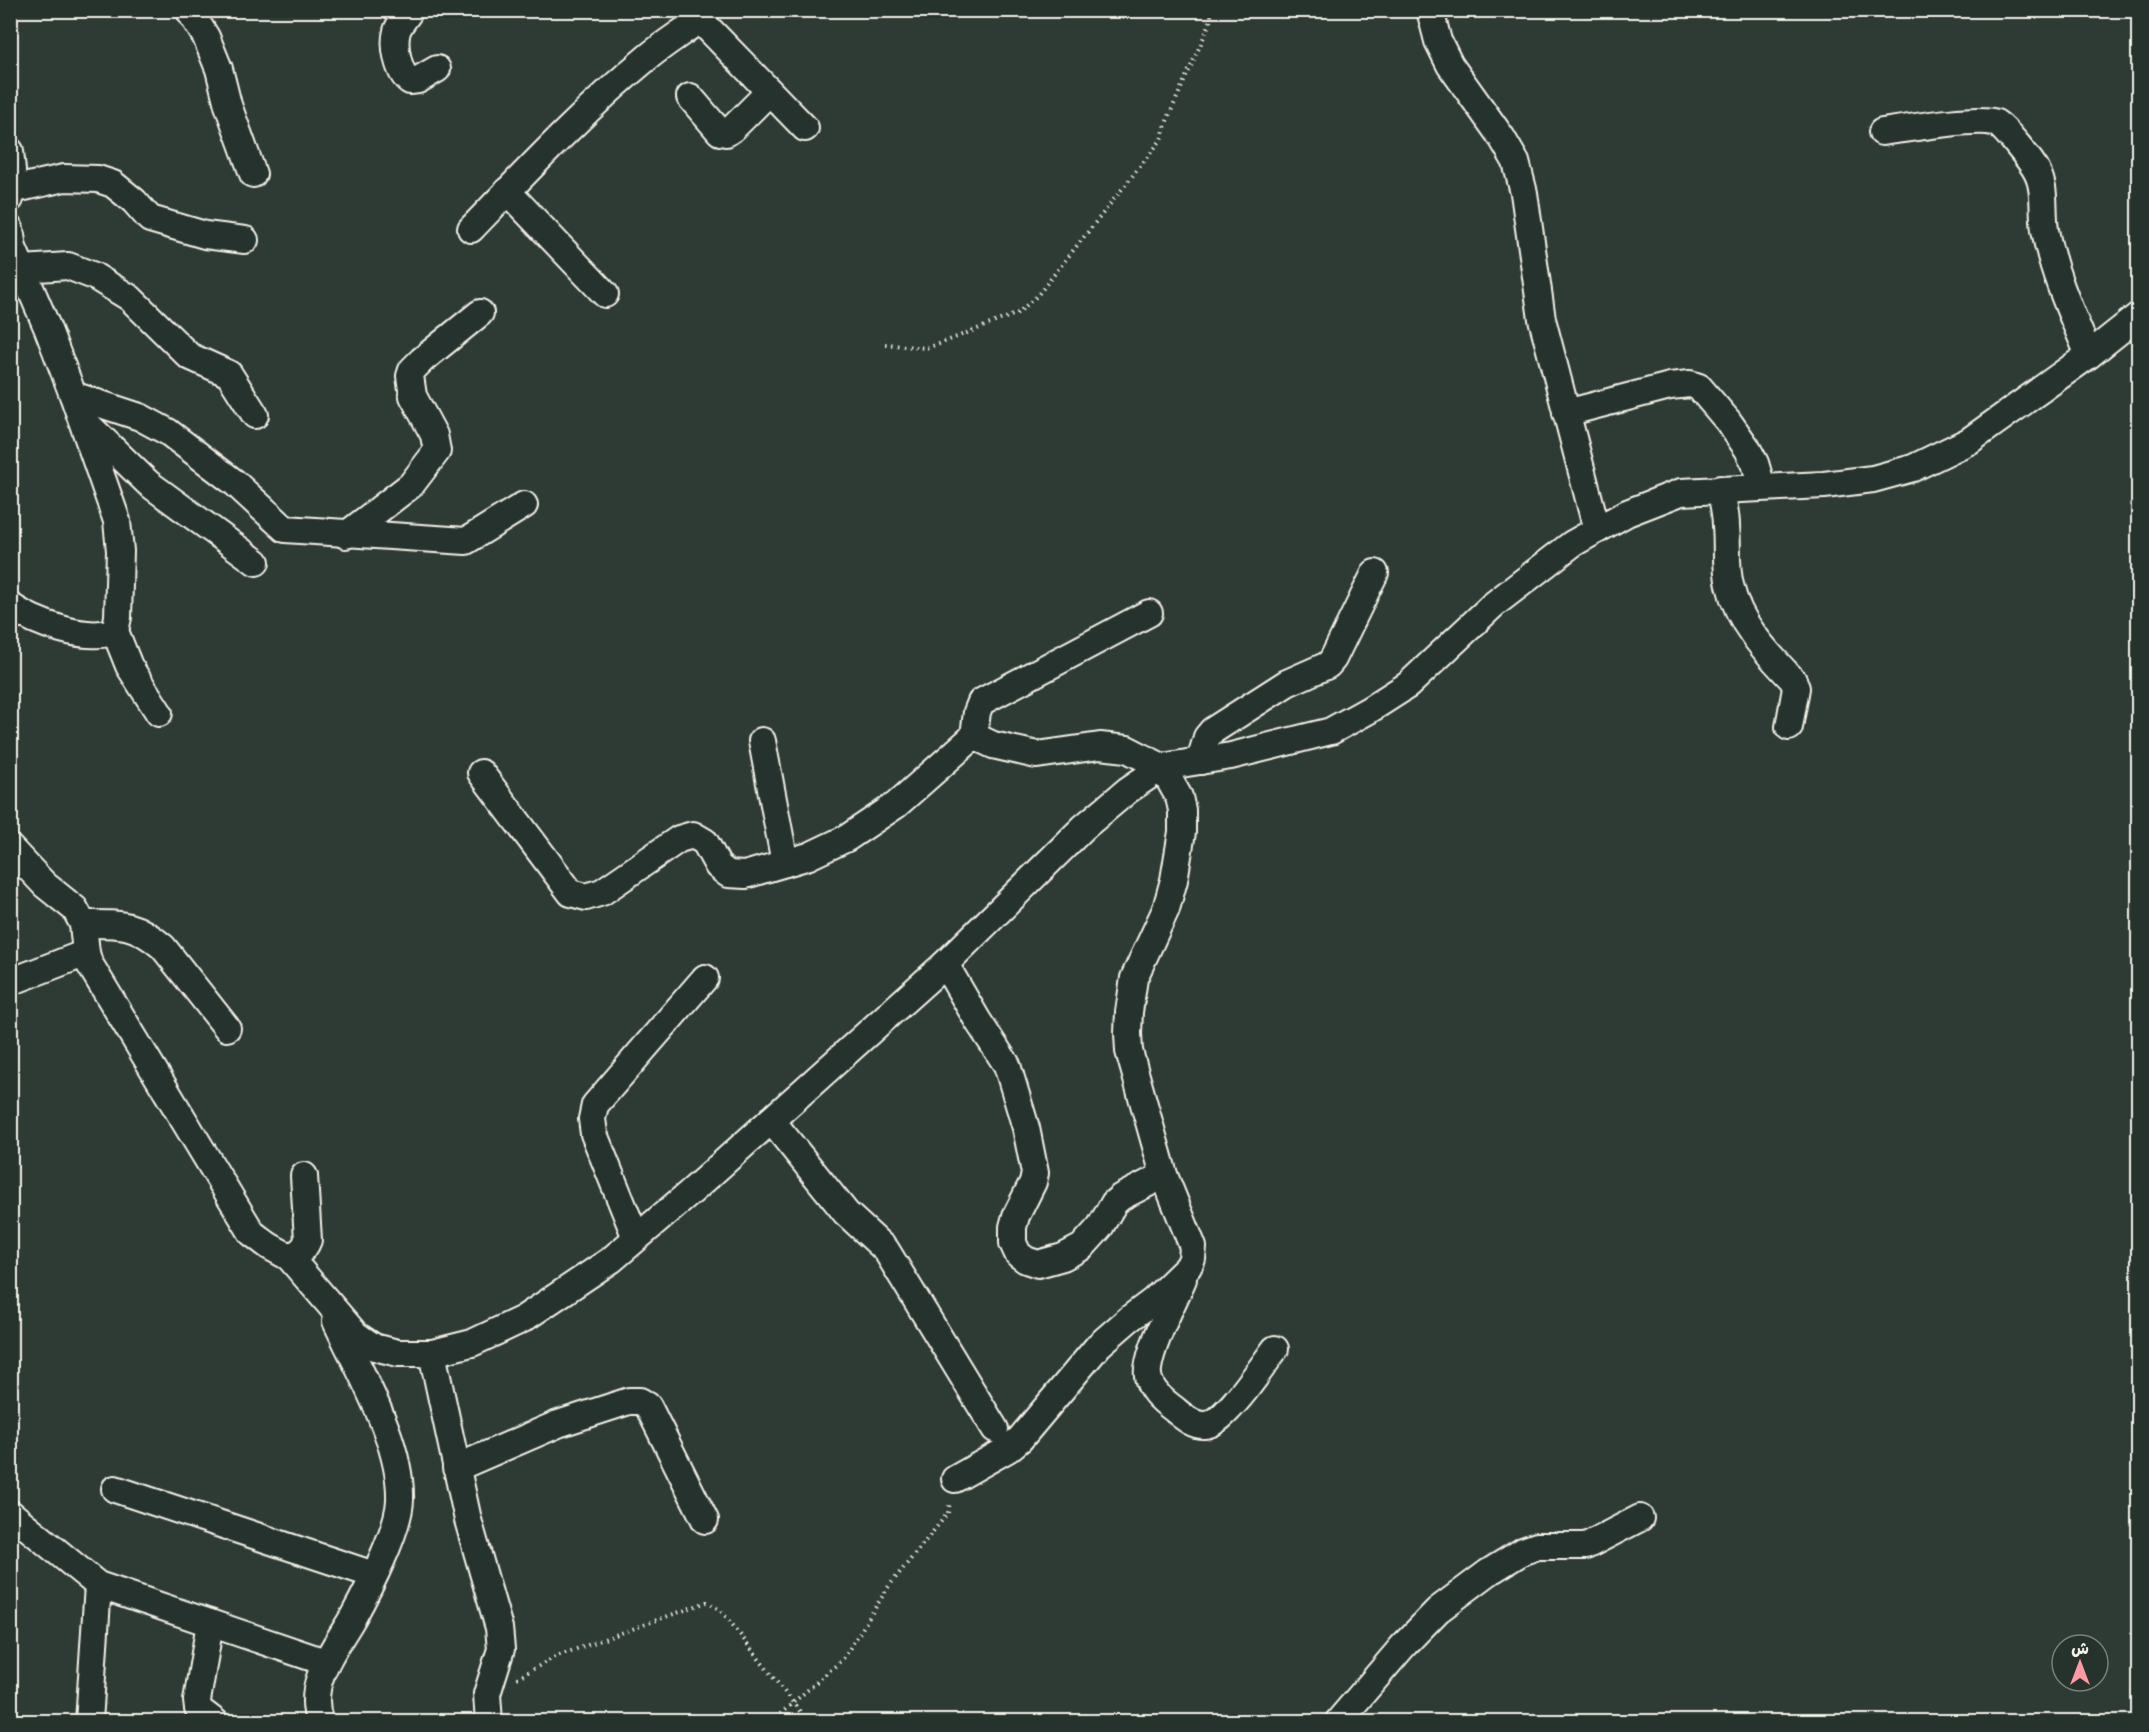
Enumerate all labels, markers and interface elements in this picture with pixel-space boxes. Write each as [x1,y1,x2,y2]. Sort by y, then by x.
north arrow [2050,1633,2110,1693]
text: ش [2071,1638,2089,1659]

